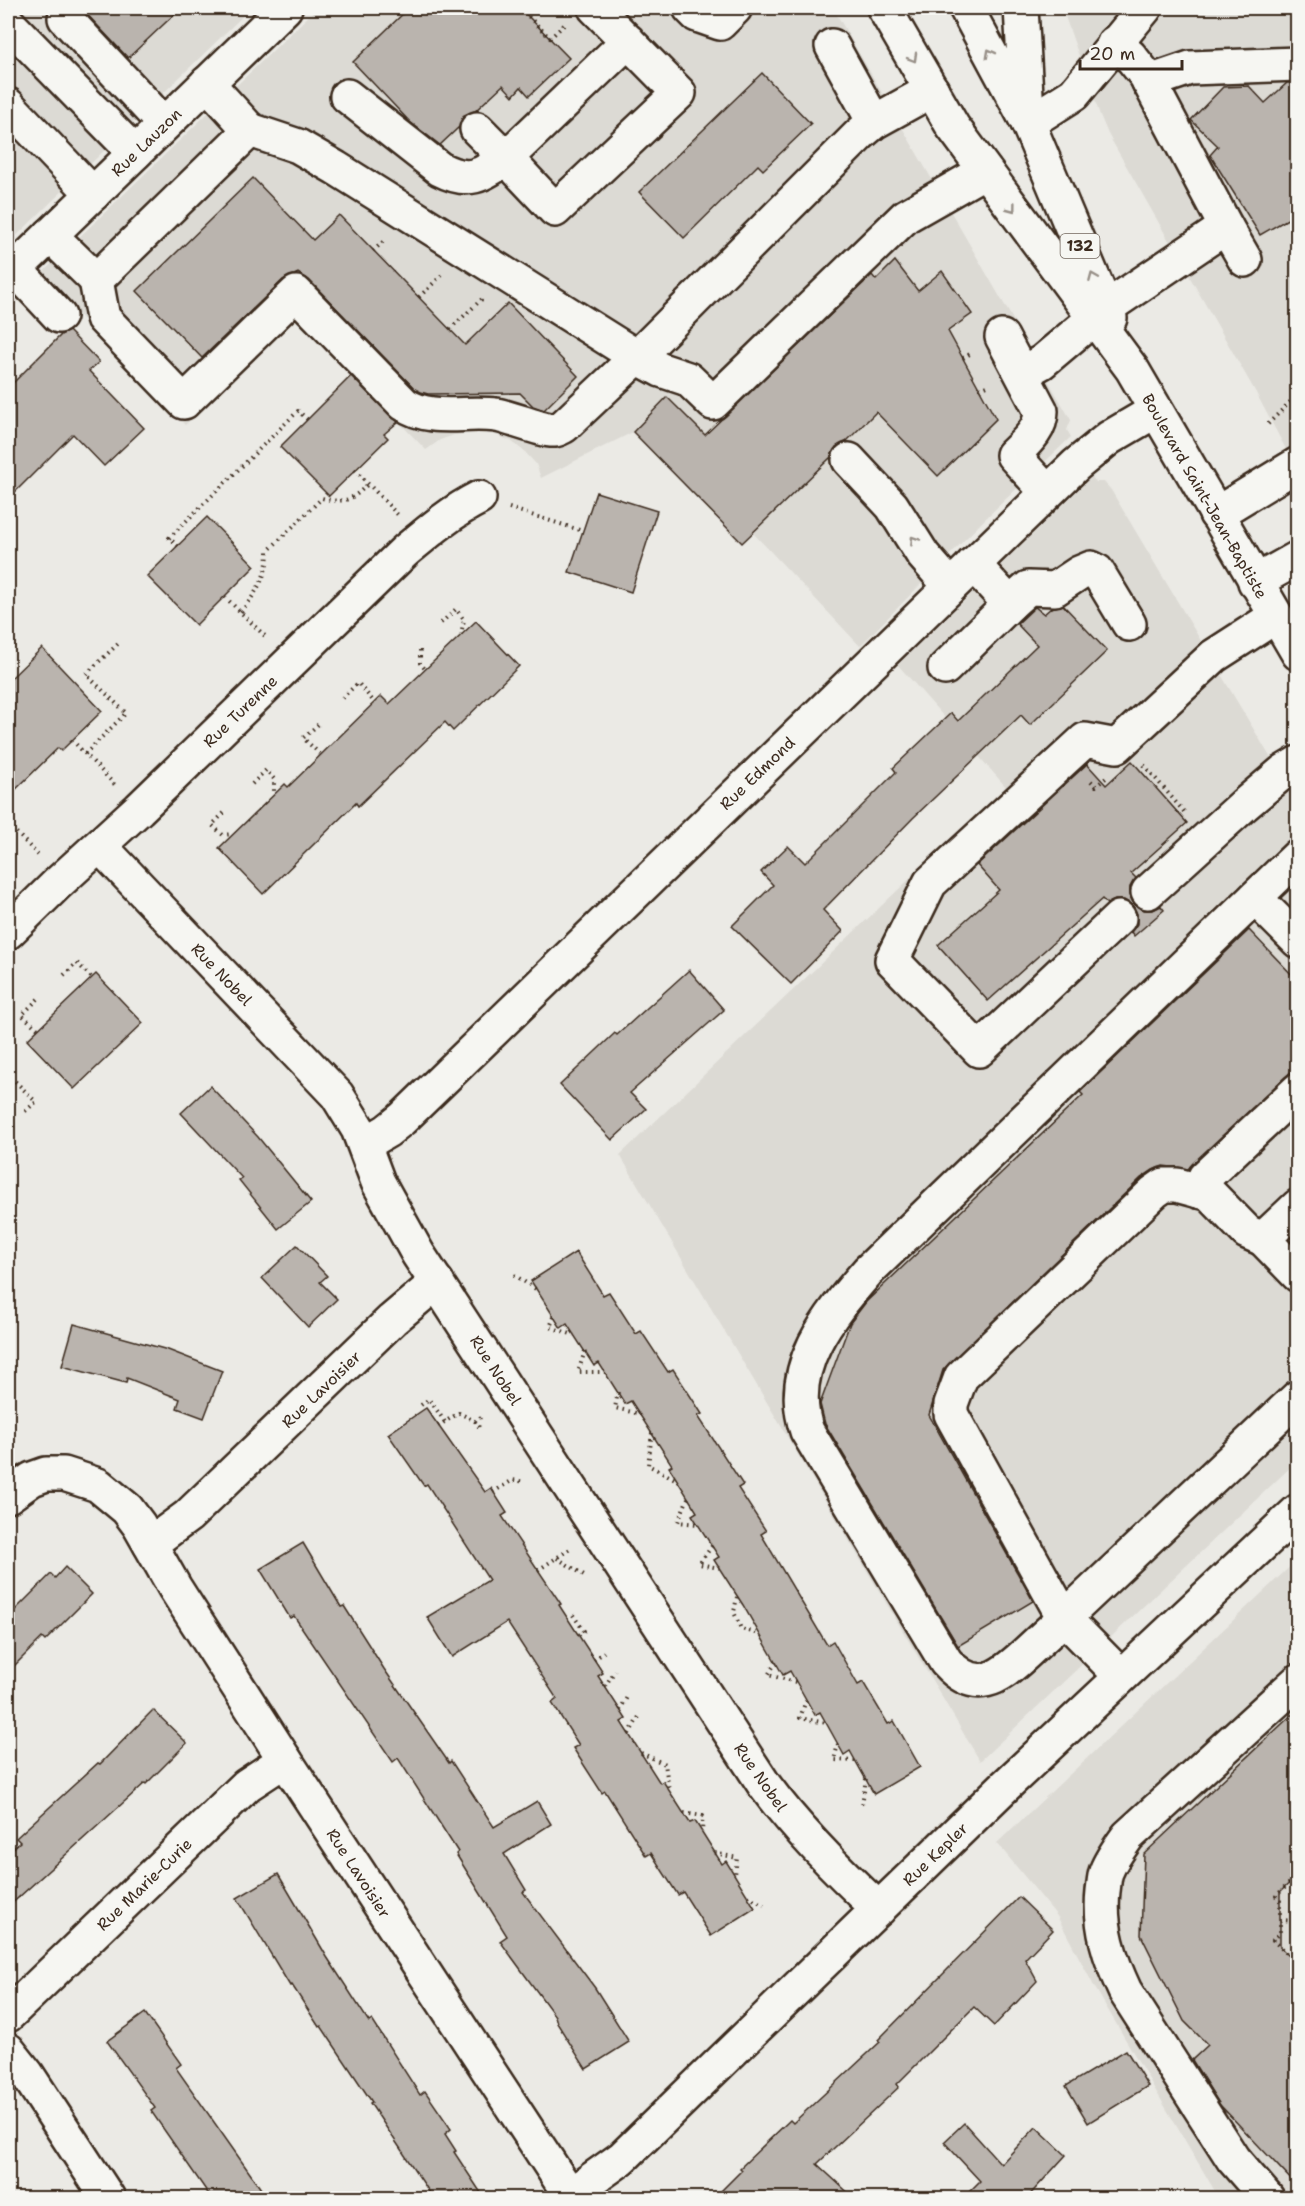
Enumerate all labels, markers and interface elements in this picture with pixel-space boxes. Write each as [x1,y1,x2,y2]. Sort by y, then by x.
scale bar [1080,33,1182,71]
text: 20 m [1089,42,1135,66]
one-way arrow [986,49,997,59]
one-way arrow [906,52,917,62]
street label: Rue Lauzon [107,103,186,181]
one-way arrow [1005,201,1016,212]
road number: 132 [1060,234,1100,258]
one-way arrow [1088,272,1100,283]
street label: Boulevard Saint-Jean-Baptiste [1137,390,1272,603]
one-way arrow [910,536,921,547]
street label: Rue Turenne [199,671,282,752]
street label: Rue Edmond [715,732,800,815]
street label: Rue Nobel [187,939,257,1010]
street label: Rue Nobel [465,1331,526,1409]
street label: Rue Lavoisier [277,1346,366,1433]
street label: Rue Nobel [729,1739,792,1816]
street label: Rue Kepler [898,1818,972,1891]
street label: Rue Lavoisier [322,1825,395,1922]
street label: Rue Marie-Curie [92,1833,197,1935]

